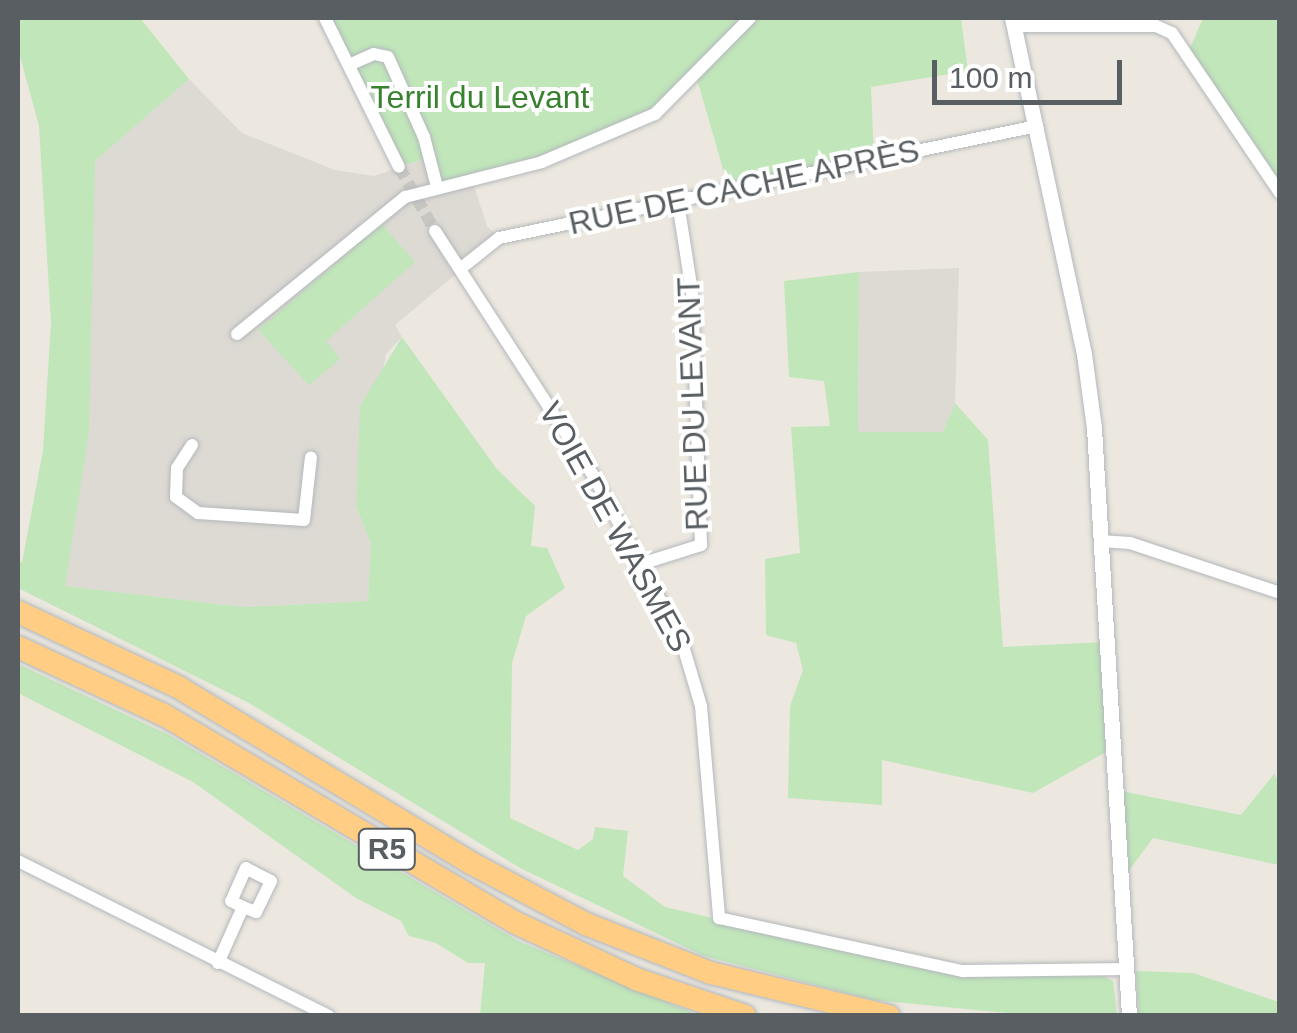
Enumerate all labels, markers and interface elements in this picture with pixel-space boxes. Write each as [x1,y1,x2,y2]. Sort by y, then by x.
scale bar [937,40,1127,102]
text: 100 m [949,61,1032,94]
park label: Terril du Levant [371,78,589,116]
street label: RUE DE CACHE APRÈS [564,131,924,243]
street label: RUE DU LEVANT [669,277,717,531]
street label: VOIE DE WASMES [530,395,700,659]
road number: R5 [357,824,417,874]

